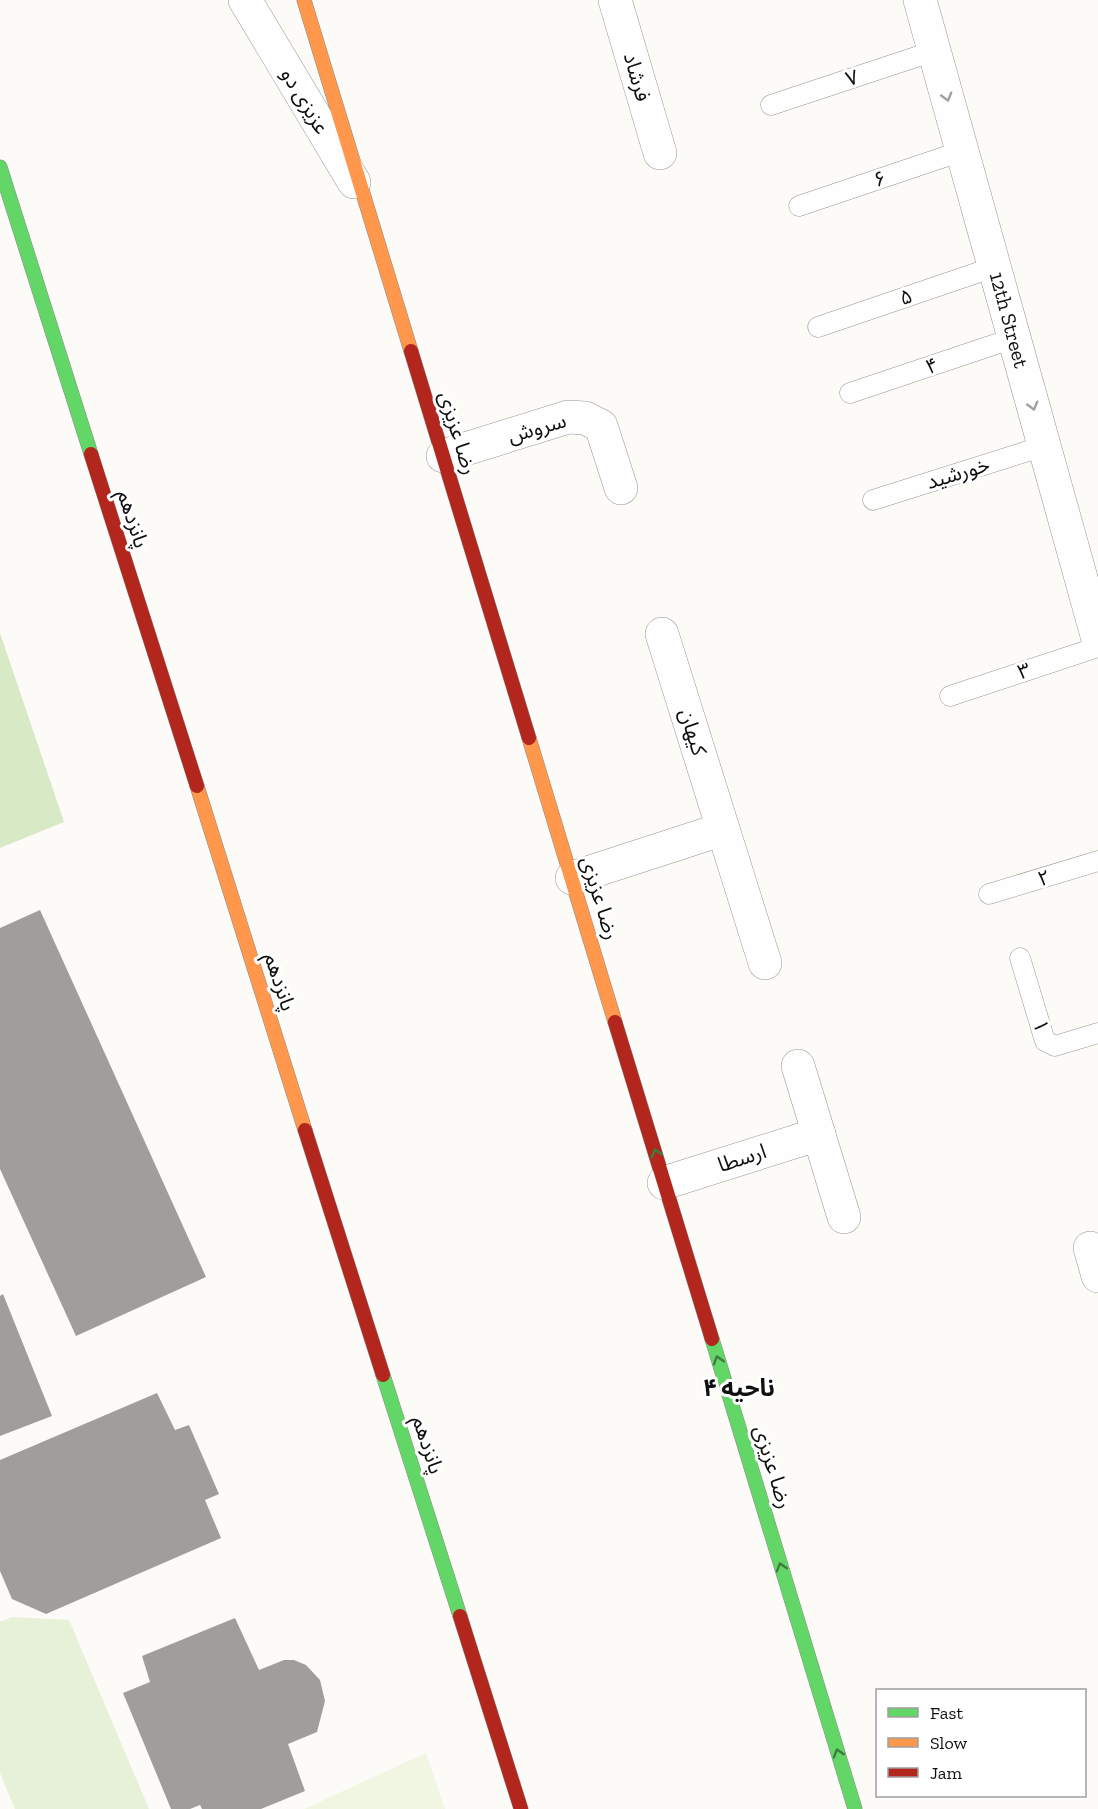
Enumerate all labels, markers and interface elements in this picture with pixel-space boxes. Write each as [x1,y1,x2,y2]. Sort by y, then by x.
street label: فرشاد [619,50,656,104]
street label: عزیزی دو [276,63,335,138]
street label: ۷ [842,64,861,91]
one-way arrow [940,91,952,102]
street label: ۶ [870,165,890,192]
street label: 12th Street [985,269,1034,371]
street label: ۵ [896,283,916,310]
street label: ۴ [922,352,942,379]
street label: رضا عزیزی [434,388,483,478]
one-way arrow [1026,400,1038,411]
street label: سروش [505,407,569,448]
street label: خورشید [923,451,993,494]
street label: پانزدهم [110,487,155,552]
street label: ۳ [1014,657,1033,684]
street label: کیهان [675,705,712,759]
street label: رضا عزیزی [576,853,625,943]
street label: ۲ [1034,864,1053,891]
street label: پانزدهم [257,950,302,1015]
street label: ۱ [1028,1016,1055,1036]
street label: ارسطا [714,1138,769,1177]
one-way arrow [650,1148,663,1159]
one-way arrow [713,1355,726,1366]
district label: ناحیه ۴ [703,1373,775,1402]
street label: پانزدهم [405,1413,450,1478]
street label: رضا عزیزی [749,1422,798,1512]
one-way arrow [776,1562,789,1572]
legend [876,1689,1086,1797]
text: Fast [930,1702,963,1724]
text: Slow [930,1732,967,1754]
one-way arrow [833,1748,845,1759]
text: Jam [930,1762,962,1784]

